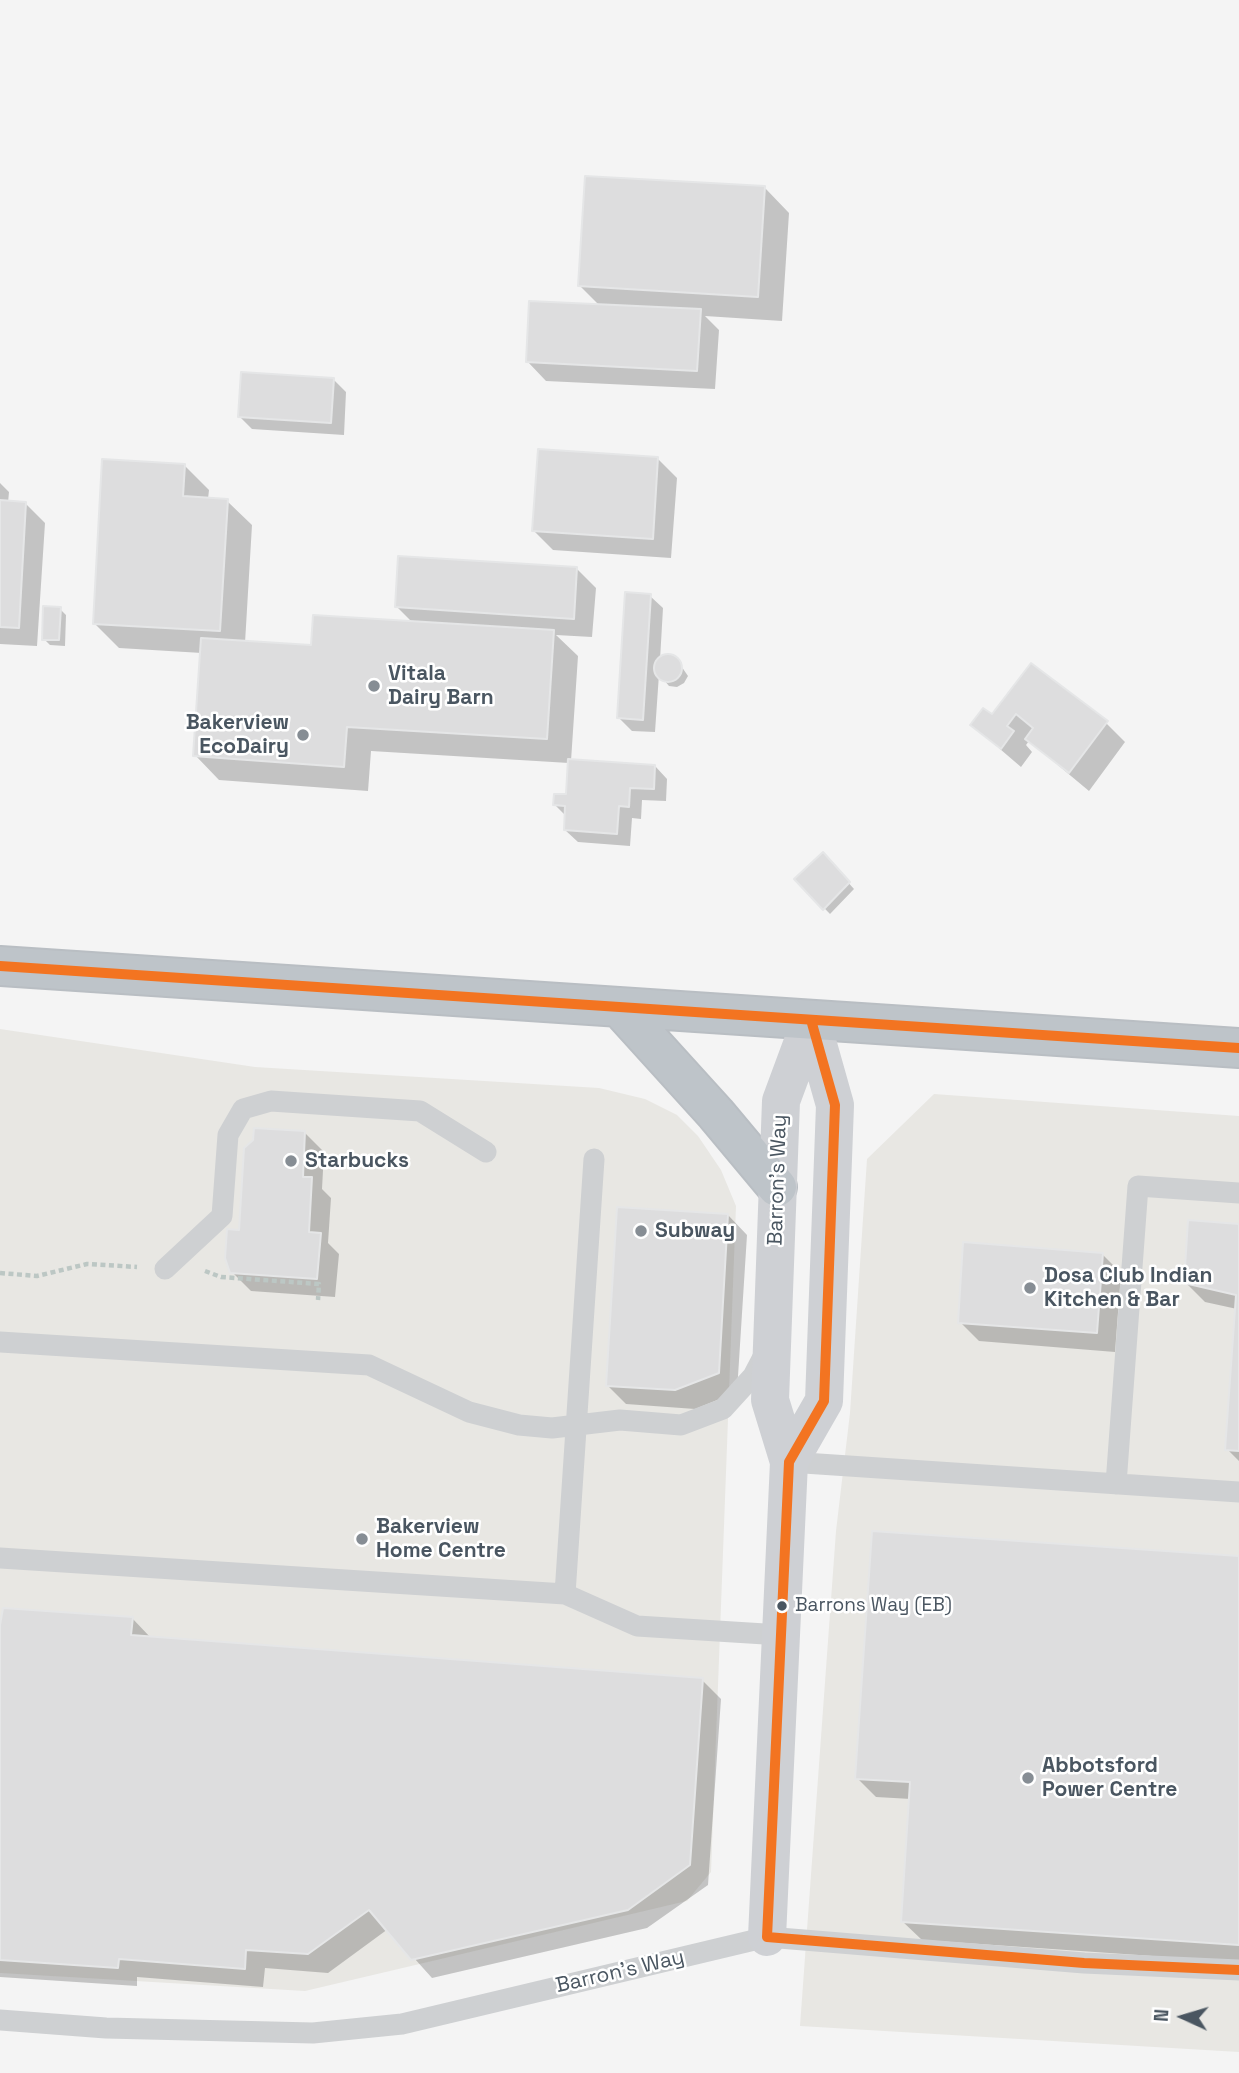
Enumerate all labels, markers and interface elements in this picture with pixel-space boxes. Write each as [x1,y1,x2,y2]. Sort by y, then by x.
place label: Vitala Dairy Barn [388,661,494,711]
marker: Vitala Dairy Barn [366,678,382,694]
place label: Bakerview EcoDairy [186,710,289,760]
marker: Bakerview EcoDairy [295,727,311,743]
street label: Barron's Way [763,1114,793,1246]
place label: Starbucks [305,1148,409,1174]
marker: Starbucks [283,1153,299,1169]
place label: Subway [655,1218,735,1244]
marker: Subway [633,1223,649,1239]
place label: Dosa Club Indian Kitchen & Bar [1044,1263,1213,1313]
marker: Dosa Club Indian Kitchen & Bar [1022,1280,1038,1296]
place label: Bakerview Home Centre [376,1514,506,1564]
marker: Bakerview Home Centre [354,1531,370,1547]
place label: Barrons Way (EB) [795,1595,952,1617]
marker: Barrons Way (EB) [775,1599,789,1613]
place label: Abbotsford Power Centre [1042,1753,1177,1803]
marker: Abbotsford Power Centre [1020,1770,1036,1786]
street label: Barron's Way [553,1945,687,1999]
north arrow [1148,1982,1218,2052]
text: N [1149,2008,1174,2023]

